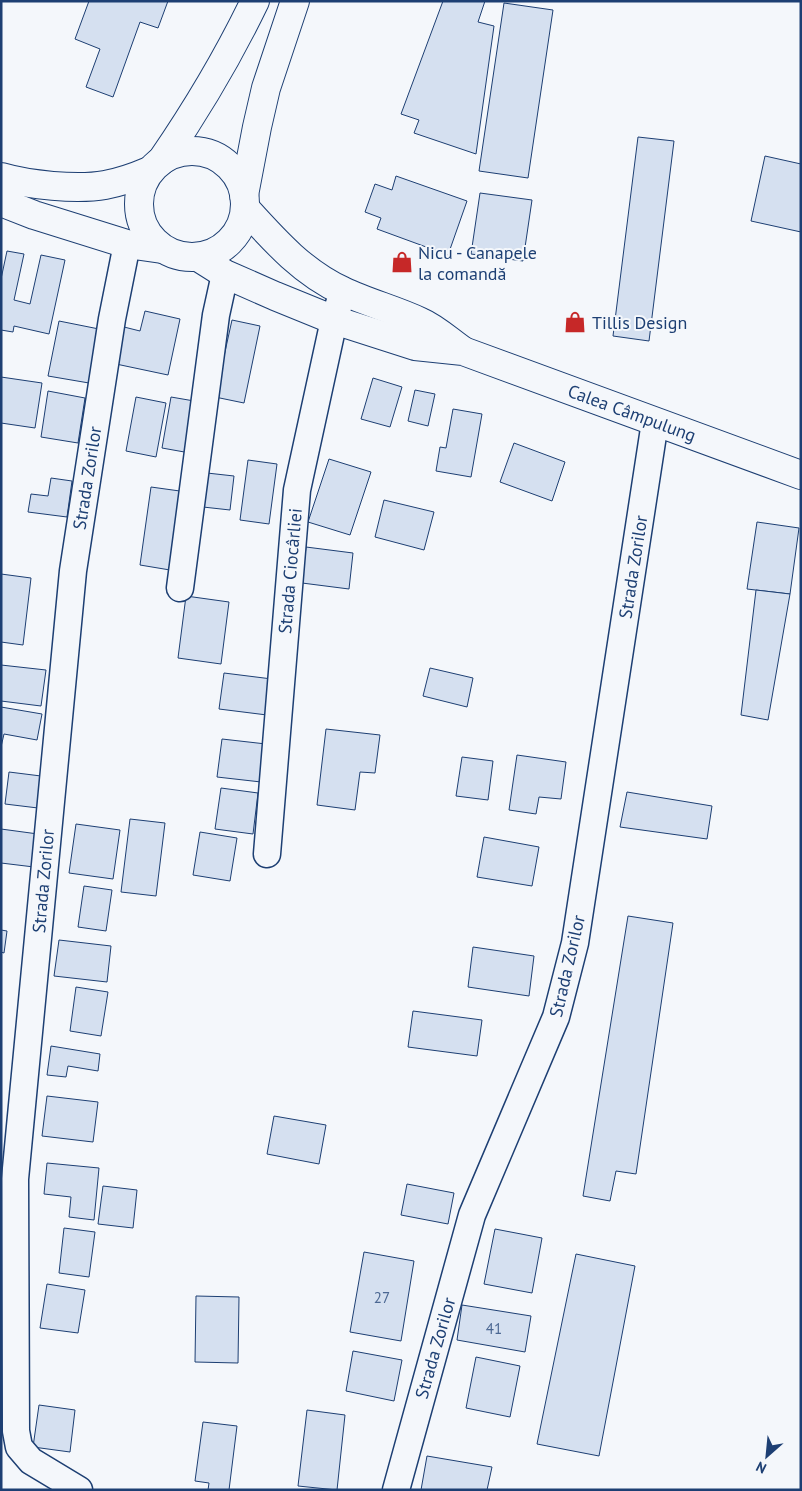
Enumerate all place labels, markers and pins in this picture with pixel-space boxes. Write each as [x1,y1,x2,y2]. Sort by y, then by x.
place label: Nicu - Canapele la comandă [418,241,537,285]
shop icon: Nicu - Canapele la comandă [389,249,415,275]
shop icon: Tillis Design [562,309,588,335]
place label: Tillis Design [592,311,687,334]

